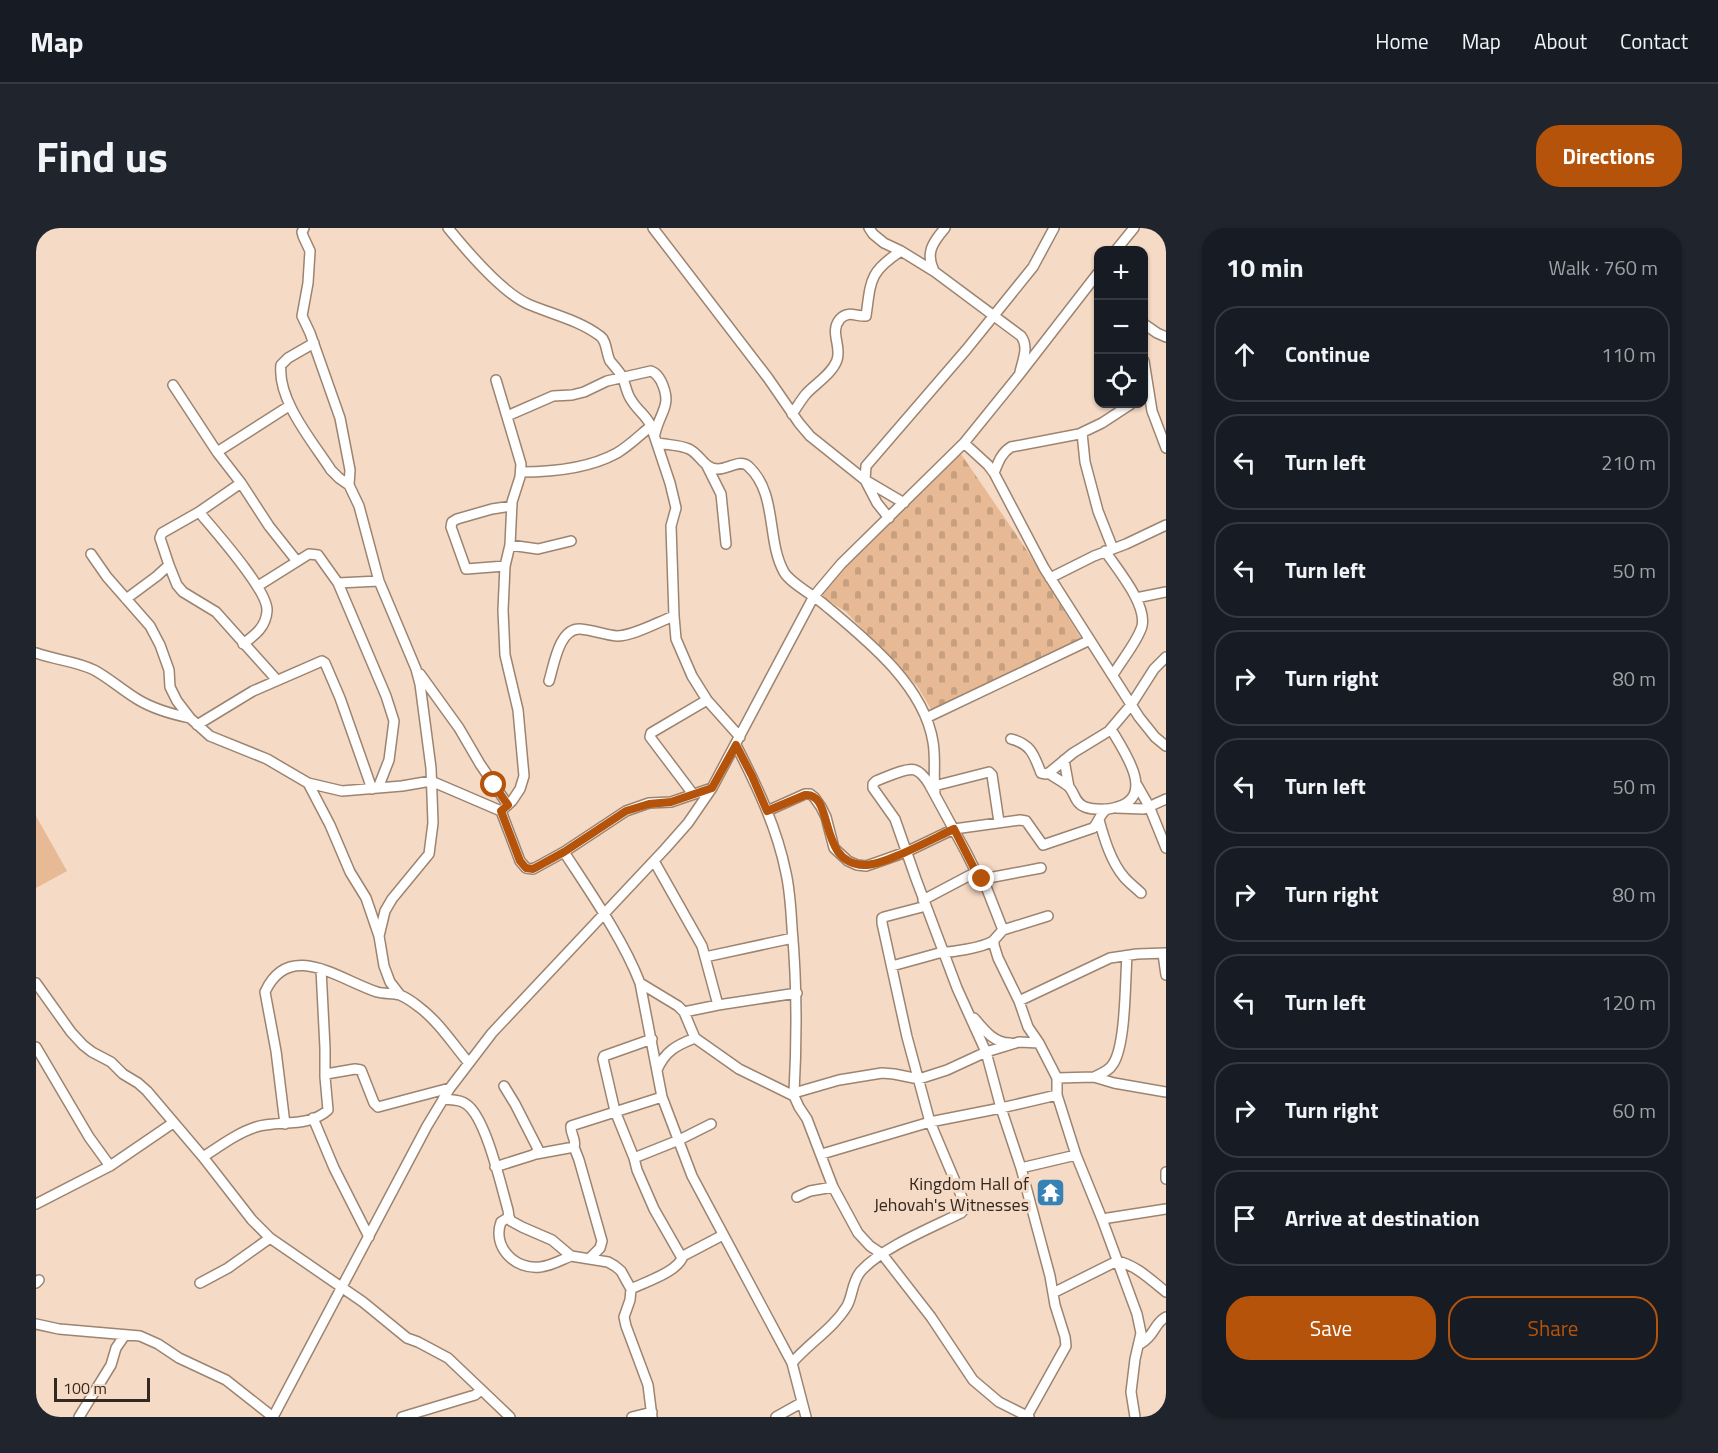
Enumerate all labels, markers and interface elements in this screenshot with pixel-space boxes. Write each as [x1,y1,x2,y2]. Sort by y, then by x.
text: Map [30,20,84,63]
text: Home [1375,25,1429,57]
text: Map [1462,25,1501,57]
text: About [1534,25,1587,57]
text: Contact [1620,25,1688,57]
text: Find us [36,124,168,188]
button: Directions [1536,125,1682,187]
map controls [1094,246,1148,408]
button: + [1094,246,1148,300]
text: 10 min [1226,248,1304,287]
text: Walk · 760 m [1549,252,1658,283]
button: − [1094,300,1148,354]
text: Continue [1285,337,1370,371]
icon: ahead [1228,338,1261,371]
text: 110 m [1601,339,1656,370]
button: locate [1094,354,1148,408]
text: Turn left [1285,445,1366,479]
icon: left [1228,446,1261,479]
text: 210 m [1601,447,1656,478]
text: Turn left [1285,553,1366,587]
icon: left [1228,554,1261,587]
text: 50 m [1612,555,1656,586]
text: Turn right [1285,661,1379,695]
icon: right [1228,662,1261,695]
text: 80 m [1612,663,1656,694]
text: Turn left [1285,769,1366,803]
icon: left [1228,770,1261,803]
route start [480,771,506,797]
text: 50 m [1612,771,1656,802]
route end [968,865,994,891]
text: Turn right [1285,877,1379,911]
icon: right [1228,878,1261,911]
text: 80 m [1612,879,1656,910]
text: Turn left [1285,985,1366,1019]
icon: left [1228,986,1261,1019]
text: 120 m [1601,987,1656,1018]
text: Turn right [1285,1093,1379,1127]
icon: right [1228,1094,1261,1127]
text: 60 m [1612,1095,1656,1126]
place label: Kingdom Hall of Jehovah's Witnesses [874,1170,1029,1218]
temple icon: Kingdom Hall of Jehovah's Witnesses [1034,1177,1066,1209]
text: Arrive at destination [1285,1201,1480,1235]
icon: arrive [1228,1202,1261,1235]
button: Save [1226,1296,1436,1360]
button: Share [1448,1296,1658,1360]
scale bar [54,1375,150,1402]
text: 100 m [63,1376,107,1400]

